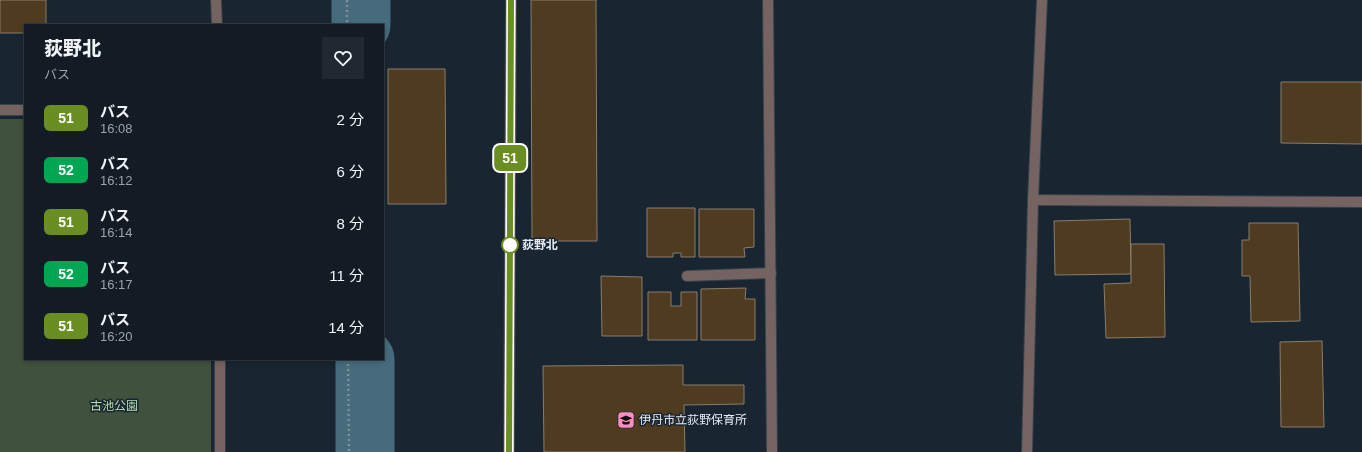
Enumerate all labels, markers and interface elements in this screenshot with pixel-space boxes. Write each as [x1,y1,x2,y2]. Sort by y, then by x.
button: heart [322,37,364,79]
text: 荻野北 [44,38,101,59]
text: バス [44,67,70,82]
text: バス [100,103,130,120]
text: 51 [58,110,74,126]
text: 2 分 [336,111,364,128]
text: 16:08 [100,121,133,136]
line badge: 51 [492,145,528,171]
text: 51 [502,150,518,166]
text: バス [100,155,130,172]
text: 52 [58,162,74,178]
text: 6 分 [336,163,364,180]
text: 16:12 [100,173,133,188]
text: バス [100,207,130,224]
text: 51 [58,214,74,230]
text: 8 分 [336,215,364,232]
text: 16:14 [100,225,133,240]
marker: 荻野北 [501,236,519,254]
place label: 荻野北 [522,238,558,252]
text: バス [100,259,130,276]
text: 52 [58,266,74,282]
text: 11 分 [329,267,364,284]
text: 16:17 [100,277,133,292]
text: バス [100,311,130,328]
text: 51 [58,318,74,334]
text: 14 分 [328,319,364,336]
text: 16:20 [100,329,133,344]
park label: 古池公園 [90,399,138,413]
school or university icon: 伊丹市立荻野保育所 [616,410,636,430]
place label: 伊丹市立荻野保育所 [639,413,747,427]

